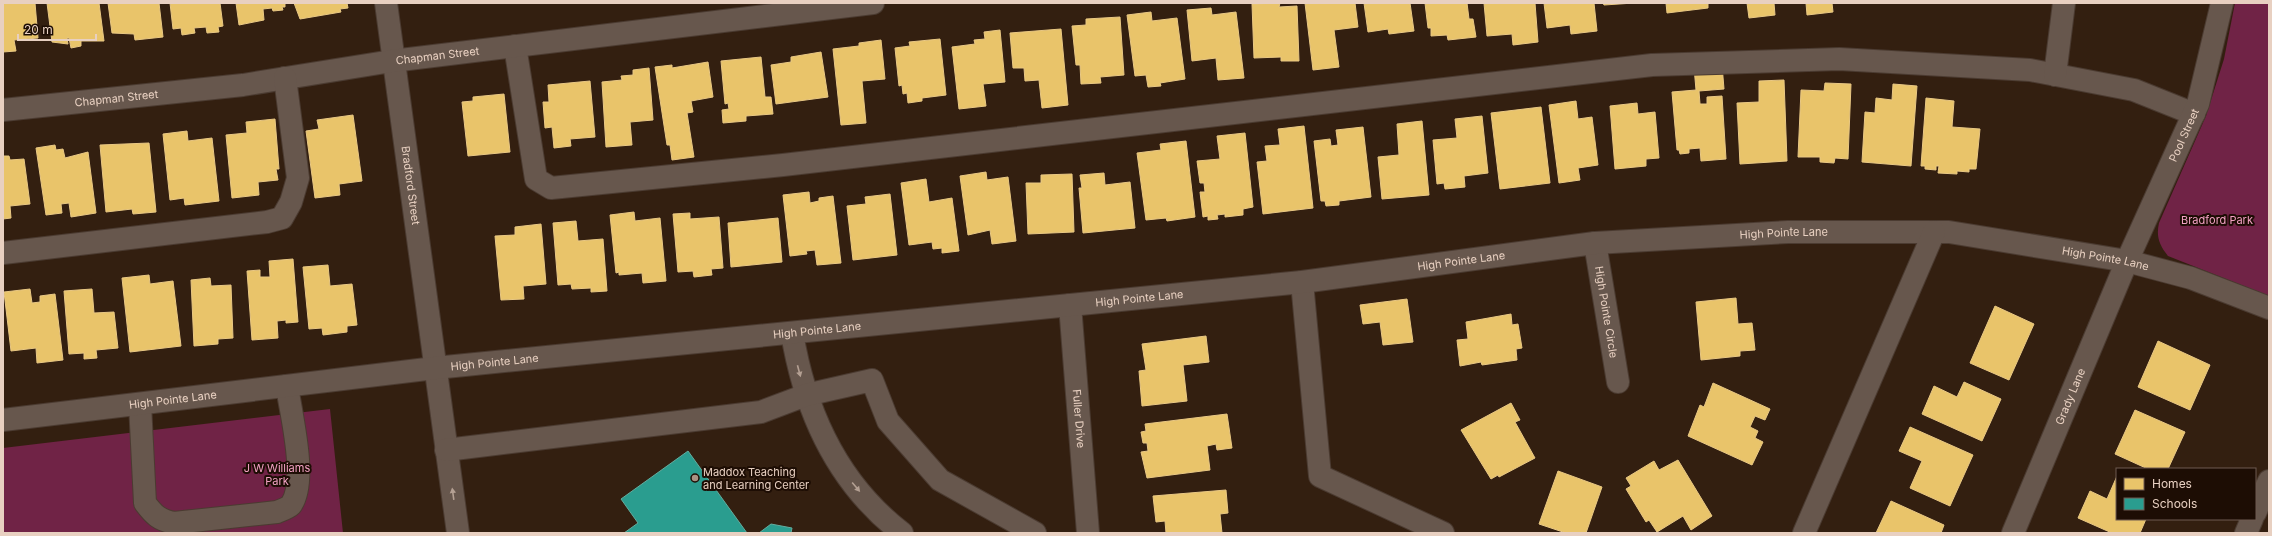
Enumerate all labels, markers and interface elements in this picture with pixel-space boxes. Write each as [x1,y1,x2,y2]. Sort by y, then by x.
scale bar [18,16,96,42]
text: 20 m [24,22,53,37]
street label: Chapman Street [395,43,480,67]
street label: Chapman Street [74,87,159,110]
street label: Pool Street [2166,106,2202,164]
street label: Bradford Street [398,145,423,226]
park label: Bradford Park [2181,213,2253,227]
street label: High Pointe Lane [1739,225,1828,242]
street label: High Pointe Lane [2061,244,2151,274]
street label: High Pointe Lane [1417,248,1506,274]
street label: High Pointe Circle [1592,265,1621,359]
street label: High Pointe Lane [1095,287,1184,309]
street label: High Pointe Lane [772,319,862,341]
street label: High Pointe Lane [450,351,539,373]
one-way arrow [796,365,802,377]
street label: Grady Lane [2052,366,2088,427]
street label: High Pointe Lane [128,387,217,412]
street label: Fuller Drive [1070,389,1088,449]
park label: J W Williams Park [244,461,310,488]
place label: Maddox Teaching and Learning Center [703,465,809,492]
legend [2116,468,2256,520]
marker: Maddox Teaching and Learning Center [690,473,700,483]
text: Homes [2152,476,2192,491]
one-way arrow [851,481,860,492]
one-way arrow [450,488,456,500]
text: Schools [2152,496,2197,511]

